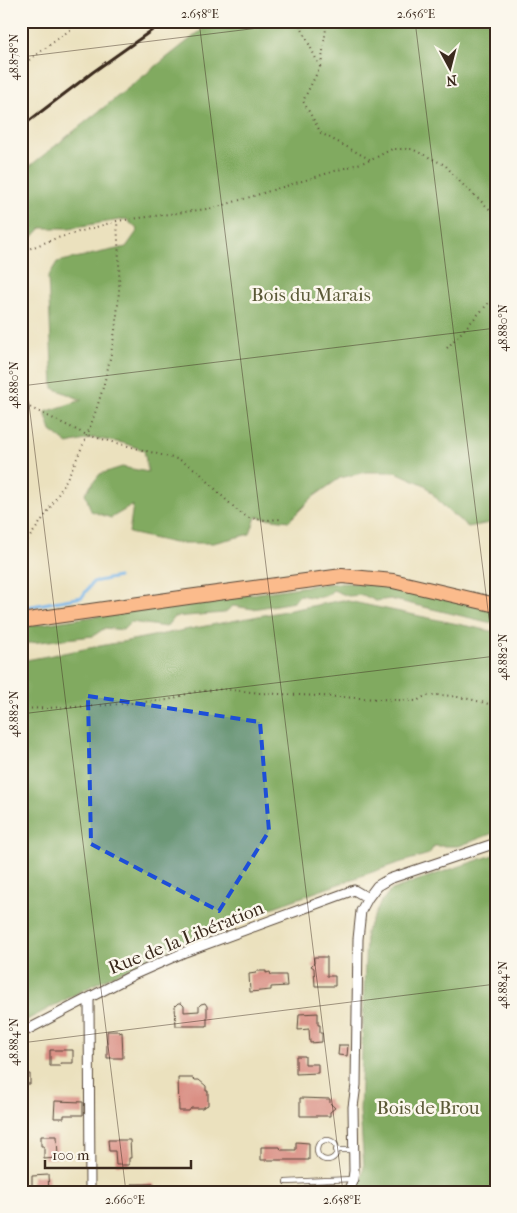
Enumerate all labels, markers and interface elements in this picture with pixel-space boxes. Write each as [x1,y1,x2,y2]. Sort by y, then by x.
text: 2.658°E [181,7,219,21]
text: 2.656°E [397,7,435,21]
text: 48.878°N [7,34,21,80]
north arrow [424,42,474,92]
text: N [445,71,458,90]
park label: Bois du Marais [251,284,371,306]
text: 48.880°N [496,304,510,352]
text: 48.880°N [7,361,21,409]
text: 48.882°N [496,633,510,681]
text: 48.882°N [7,690,21,738]
street label: Rue de la Libération [105,897,267,979]
text: 48.884°N [496,961,510,1009]
text: 48.884°N [7,1018,21,1066]
park label: Bois de Brou [377,1097,480,1119]
scale bar [45,1138,191,1170]
text: 100 m [52,1146,90,1164]
text: 2.660°E [105,1193,145,1207]
text: 2.658°E [323,1193,361,1207]

